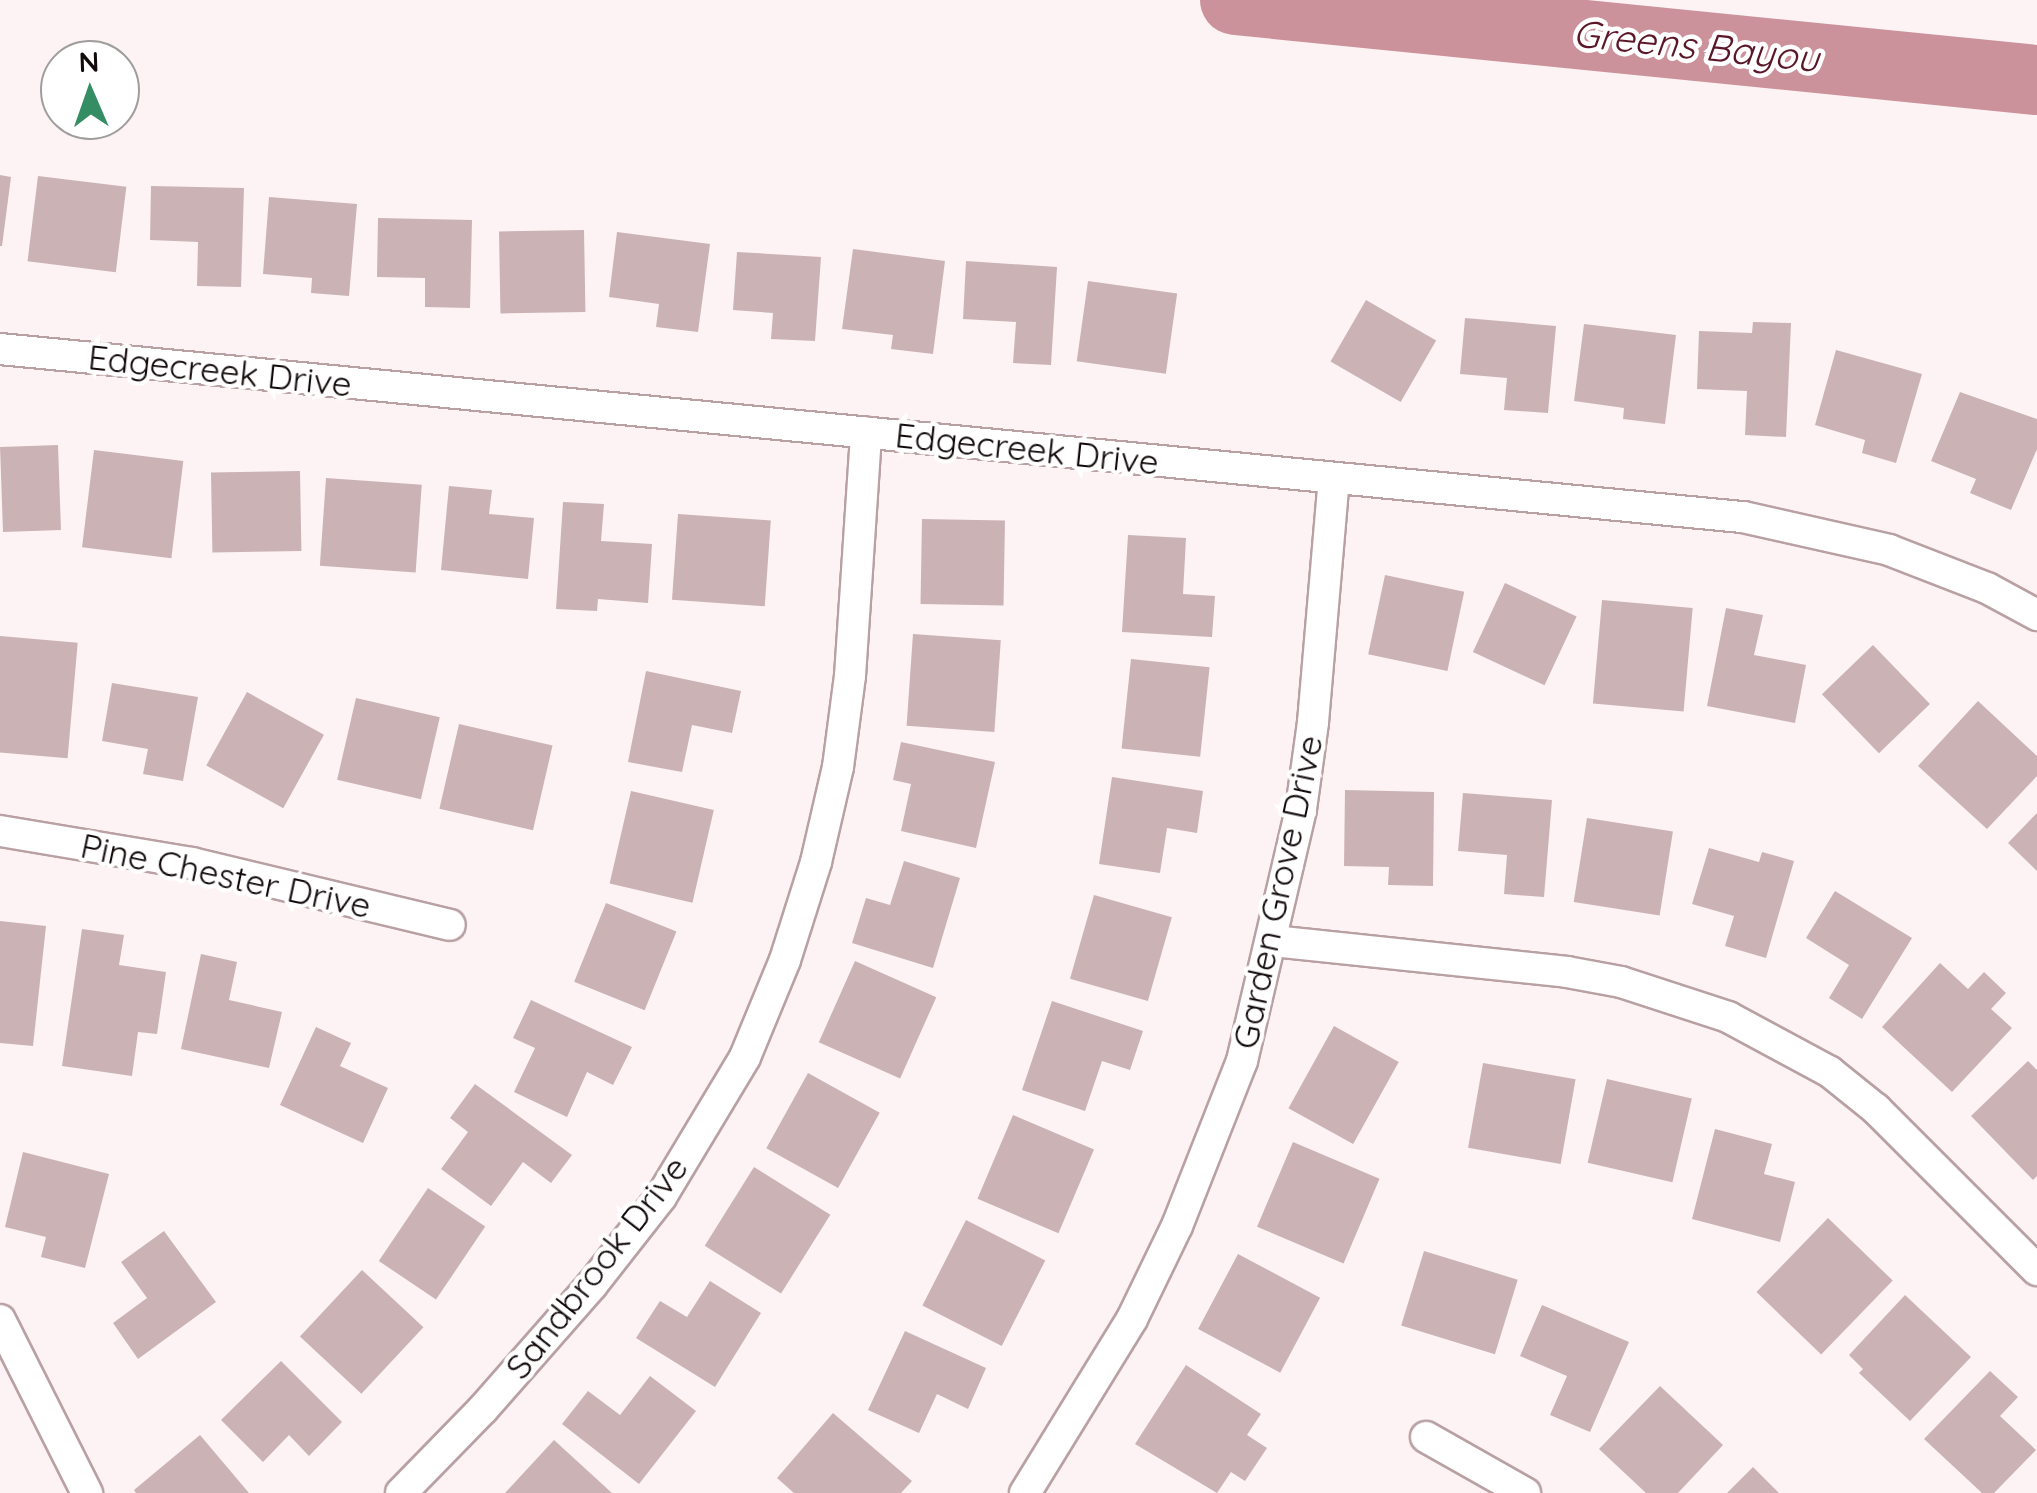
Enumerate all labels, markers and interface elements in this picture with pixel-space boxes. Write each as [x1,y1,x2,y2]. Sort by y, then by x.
water label: Greens Bayou [1571,10,1821,82]
north arrow [40,40,140,140]
text: N [78,44,100,79]
street label: Edgecreek Drive [86,335,354,405]
street label: Edgecreek Drive [893,413,1161,483]
street label: Garden Grove Drive [1223,731,1331,1053]
street label: Pine Chester Drive [77,824,375,926]
street label: Sandbrook Drive [496,1147,696,1387]

